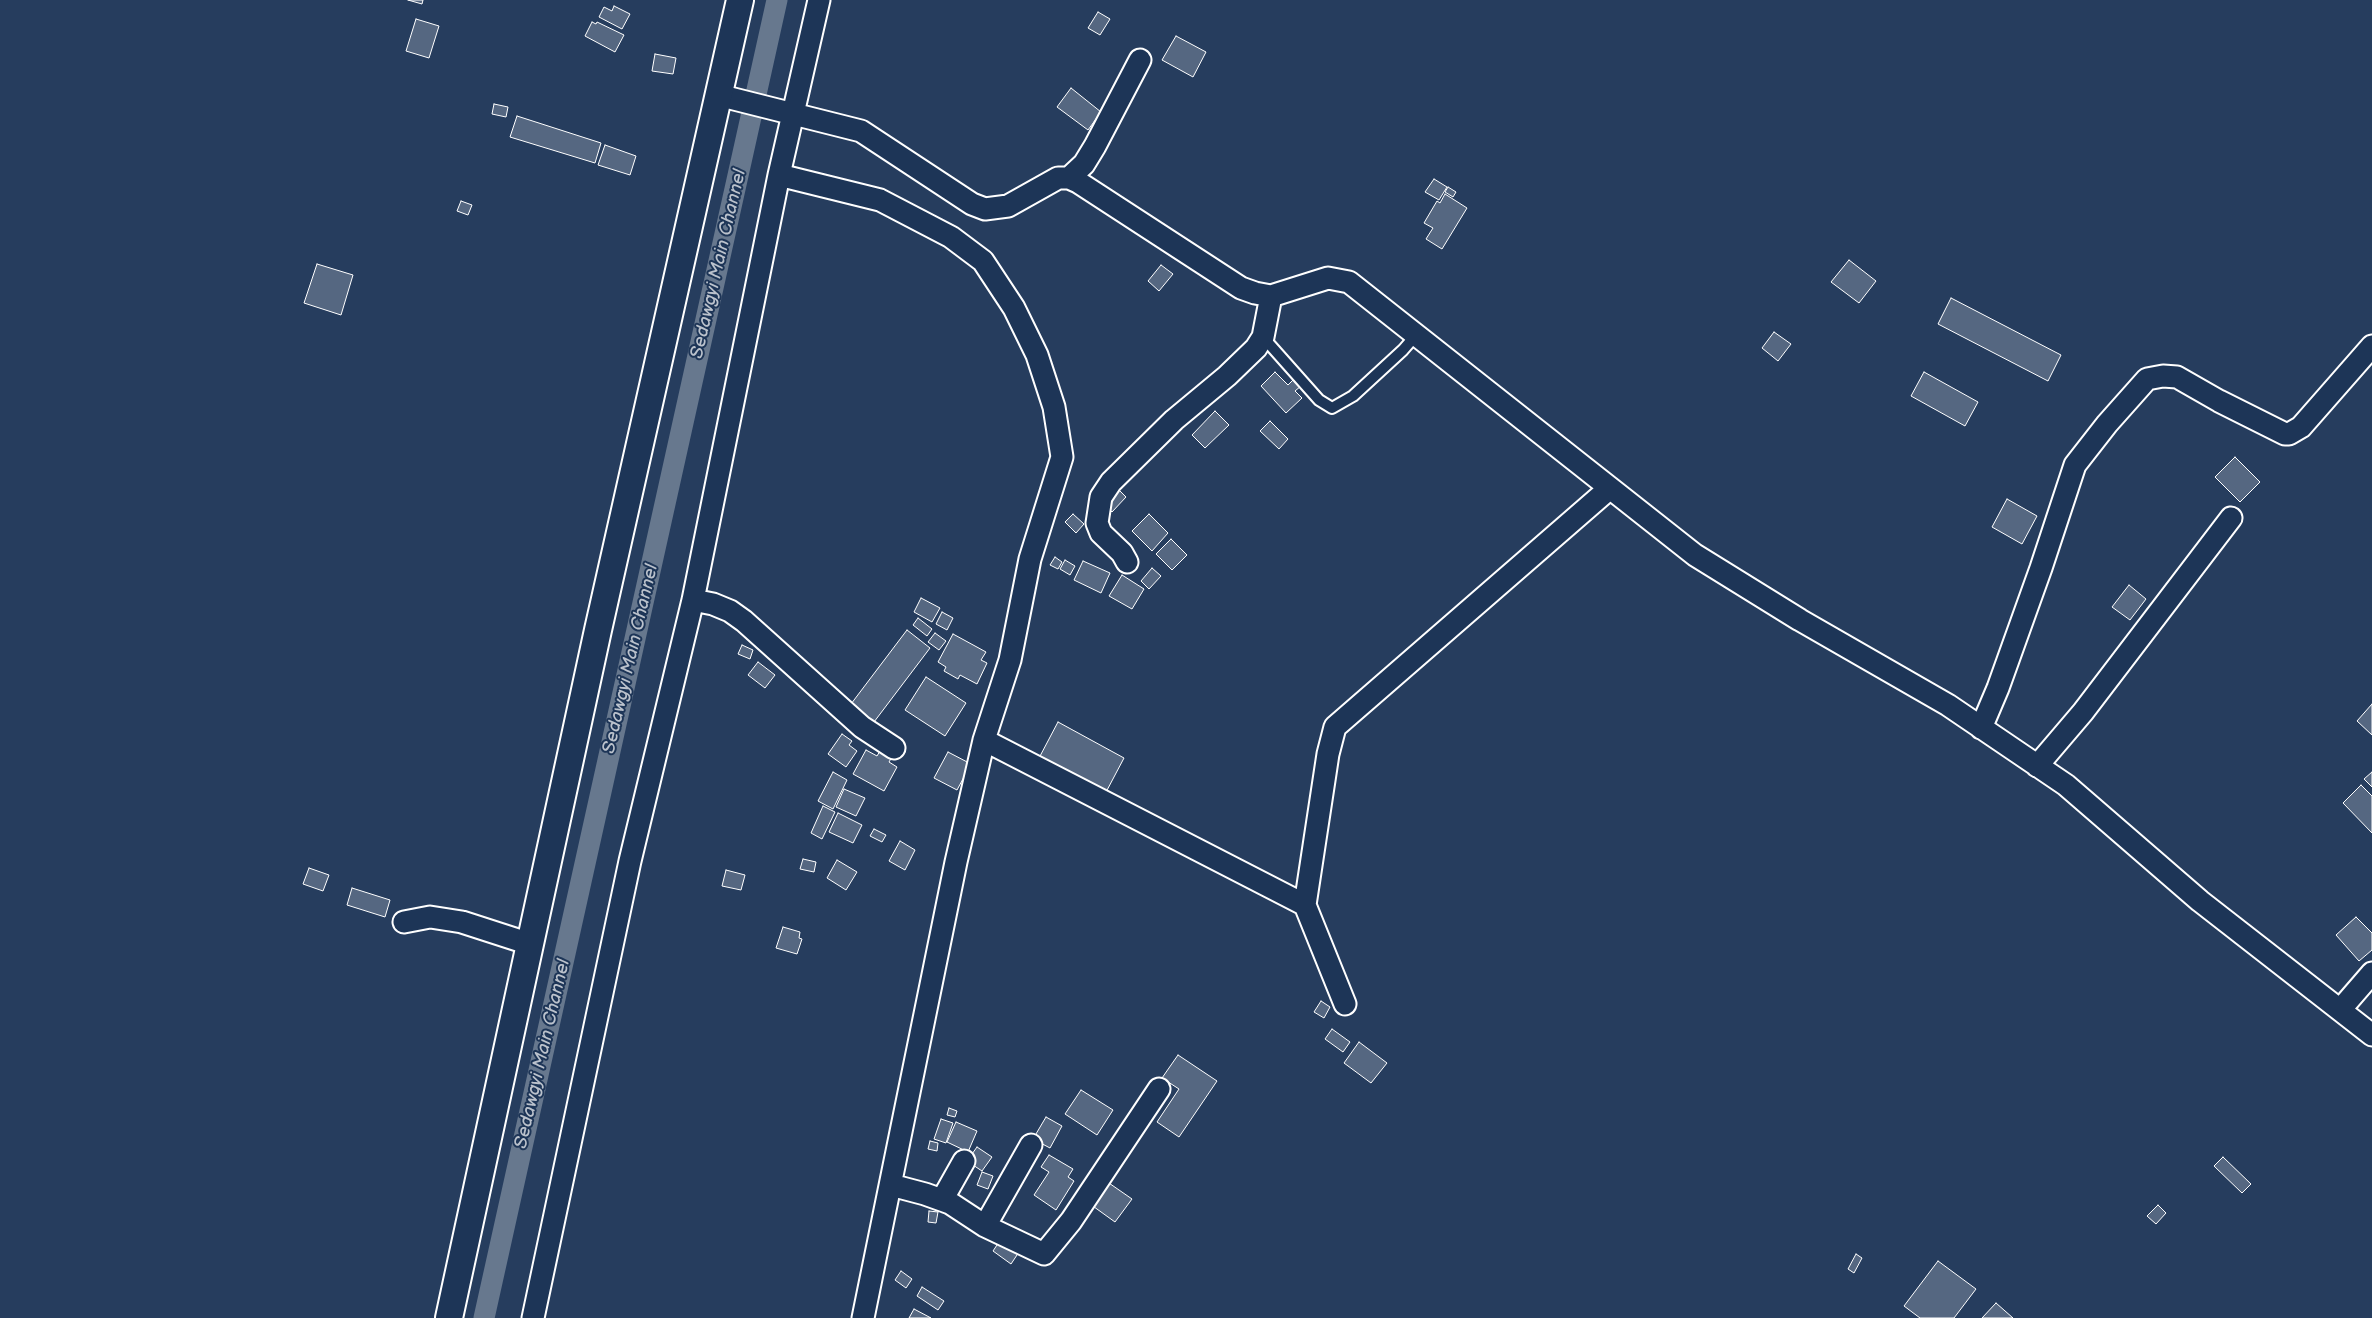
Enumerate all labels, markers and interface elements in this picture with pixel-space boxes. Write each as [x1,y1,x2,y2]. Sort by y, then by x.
water label: Sedawgyi Main Channel [687,167,751,361]
water label: Sedawgyi Main Channel [599,562,663,756]
water label: Sedawgyi Main Channel [511,957,575,1151]

